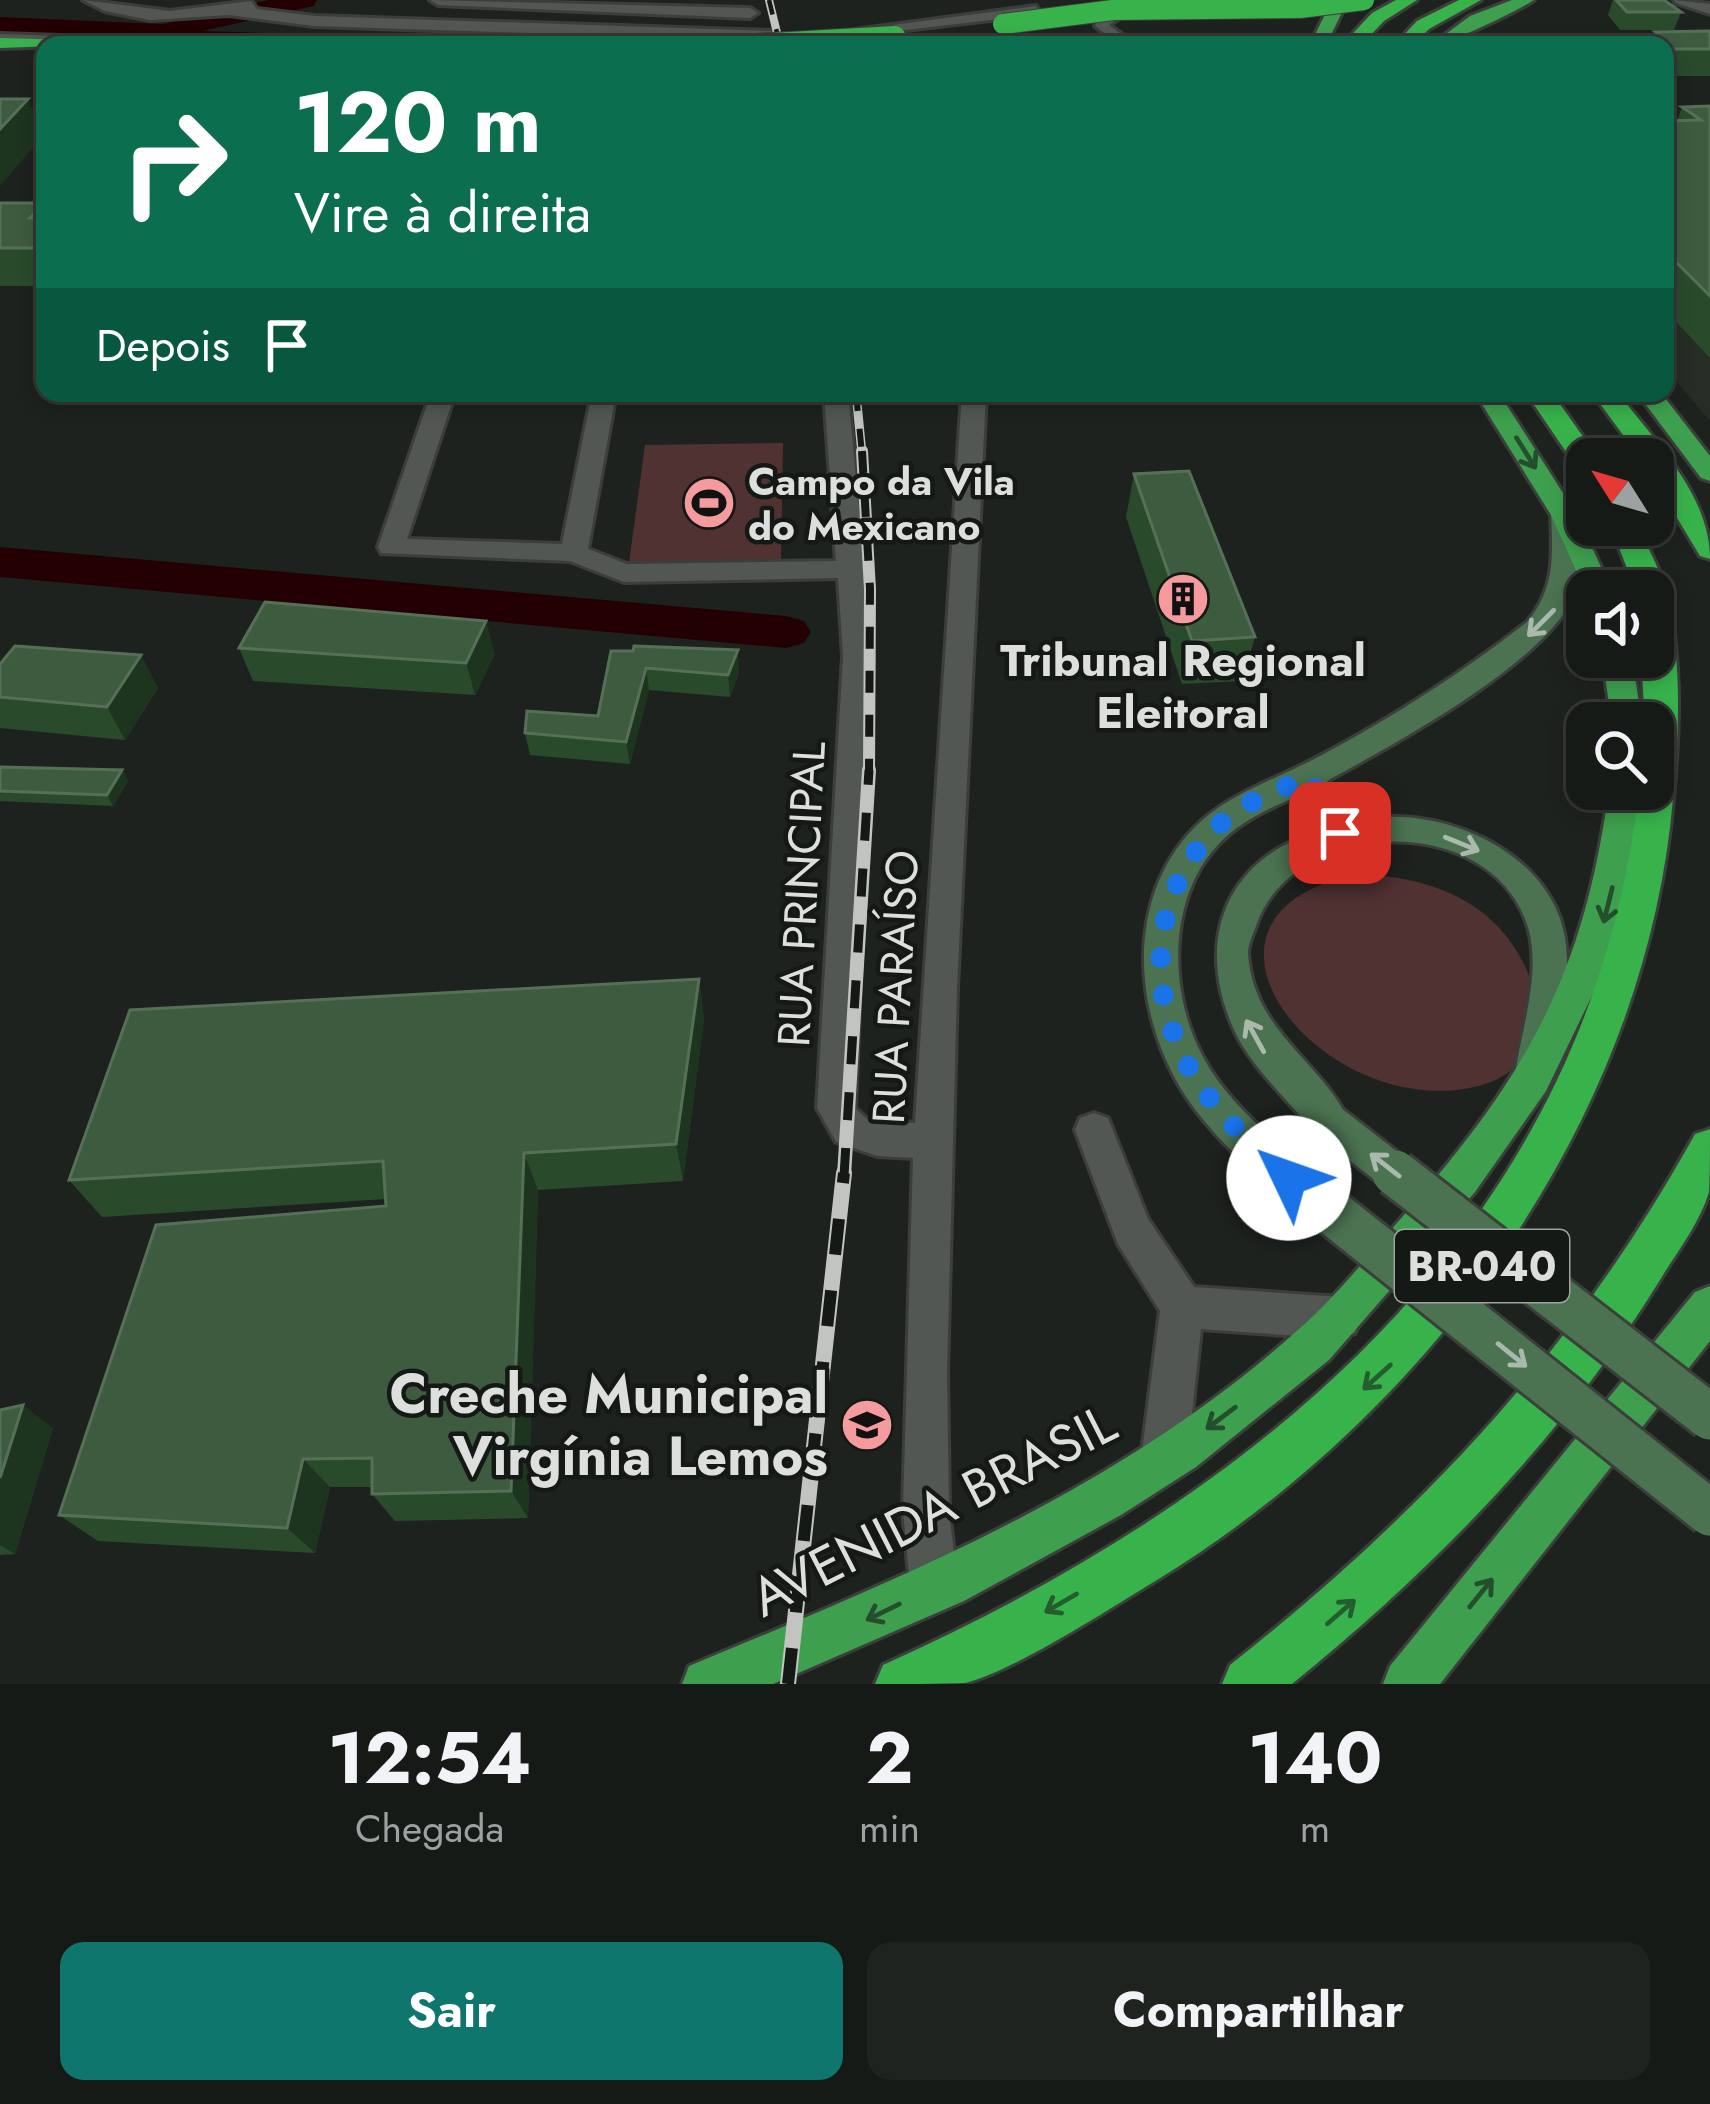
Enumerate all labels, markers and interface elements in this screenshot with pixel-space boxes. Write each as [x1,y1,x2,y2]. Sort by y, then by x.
text: 120 m [294,62,542,184]
icon: right [96,84,252,240]
text: Vire à direita [294,174,591,252]
icon: arrive [254,312,320,378]
text: Depois [96,313,230,378]
one-way arrow [1514,435,1539,469]
north arrow [1566,438,1674,546]
map controls [1566,438,1674,810]
place label: Campo da Vila do Mexicano [748,453,1015,555]
sports icon: Campo da Vila do Mexicano [681,475,737,531]
button: sound [1566,570,1674,678]
building icon: Tribunal Regional Eleitoral [1155,571,1211,627]
one-way arrow [1527,608,1556,637]
place label: Tribunal Regional Eleitoral [1000,628,1366,745]
button: search [1566,702,1674,810]
street label: RUA PRINCIPAL [761,740,842,1048]
pin [1289,782,1391,884]
icon: arrive [1307,800,1373,866]
one-way arrow [1442,835,1479,856]
street label: RUA PARAÍSO [856,849,935,1126]
one-way arrow [1596,885,1618,923]
one-way arrow [1243,1019,1266,1054]
position arrow [1226,1115,1352,1241]
one-way arrow [1369,1152,1401,1179]
road number: BR-040 [1395,1230,1569,1302]
one-way arrow [1495,1341,1527,1368]
place label: Creche Municipal Virgínia Lemos [390,1355,828,1495]
one-way arrow [1363,1363,1393,1390]
street label: AVENIDA BRASIL [737,1384,1129,1636]
school or university icon: Creche Municipal Virgínia Lemos [839,1397,895,1453]
one-way arrow [1205,1405,1237,1431]
one-way arrow [1467,1577,1494,1609]
one-way arrow [1044,1592,1079,1615]
one-way arrow [1325,1599,1356,1626]
one-way arrow [866,1602,902,1624]
text: 12:54 [328,1706,531,1810]
text: 2 [866,1706,913,1810]
text: 140 [1248,1706,1382,1810]
text: Chegada [355,1800,504,1857]
text: min [859,1800,920,1857]
text: m [1300,1800,1330,1857]
button: Sair [60,1942,843,2080]
button: Compartilhar [867,1942,1650,2080]

